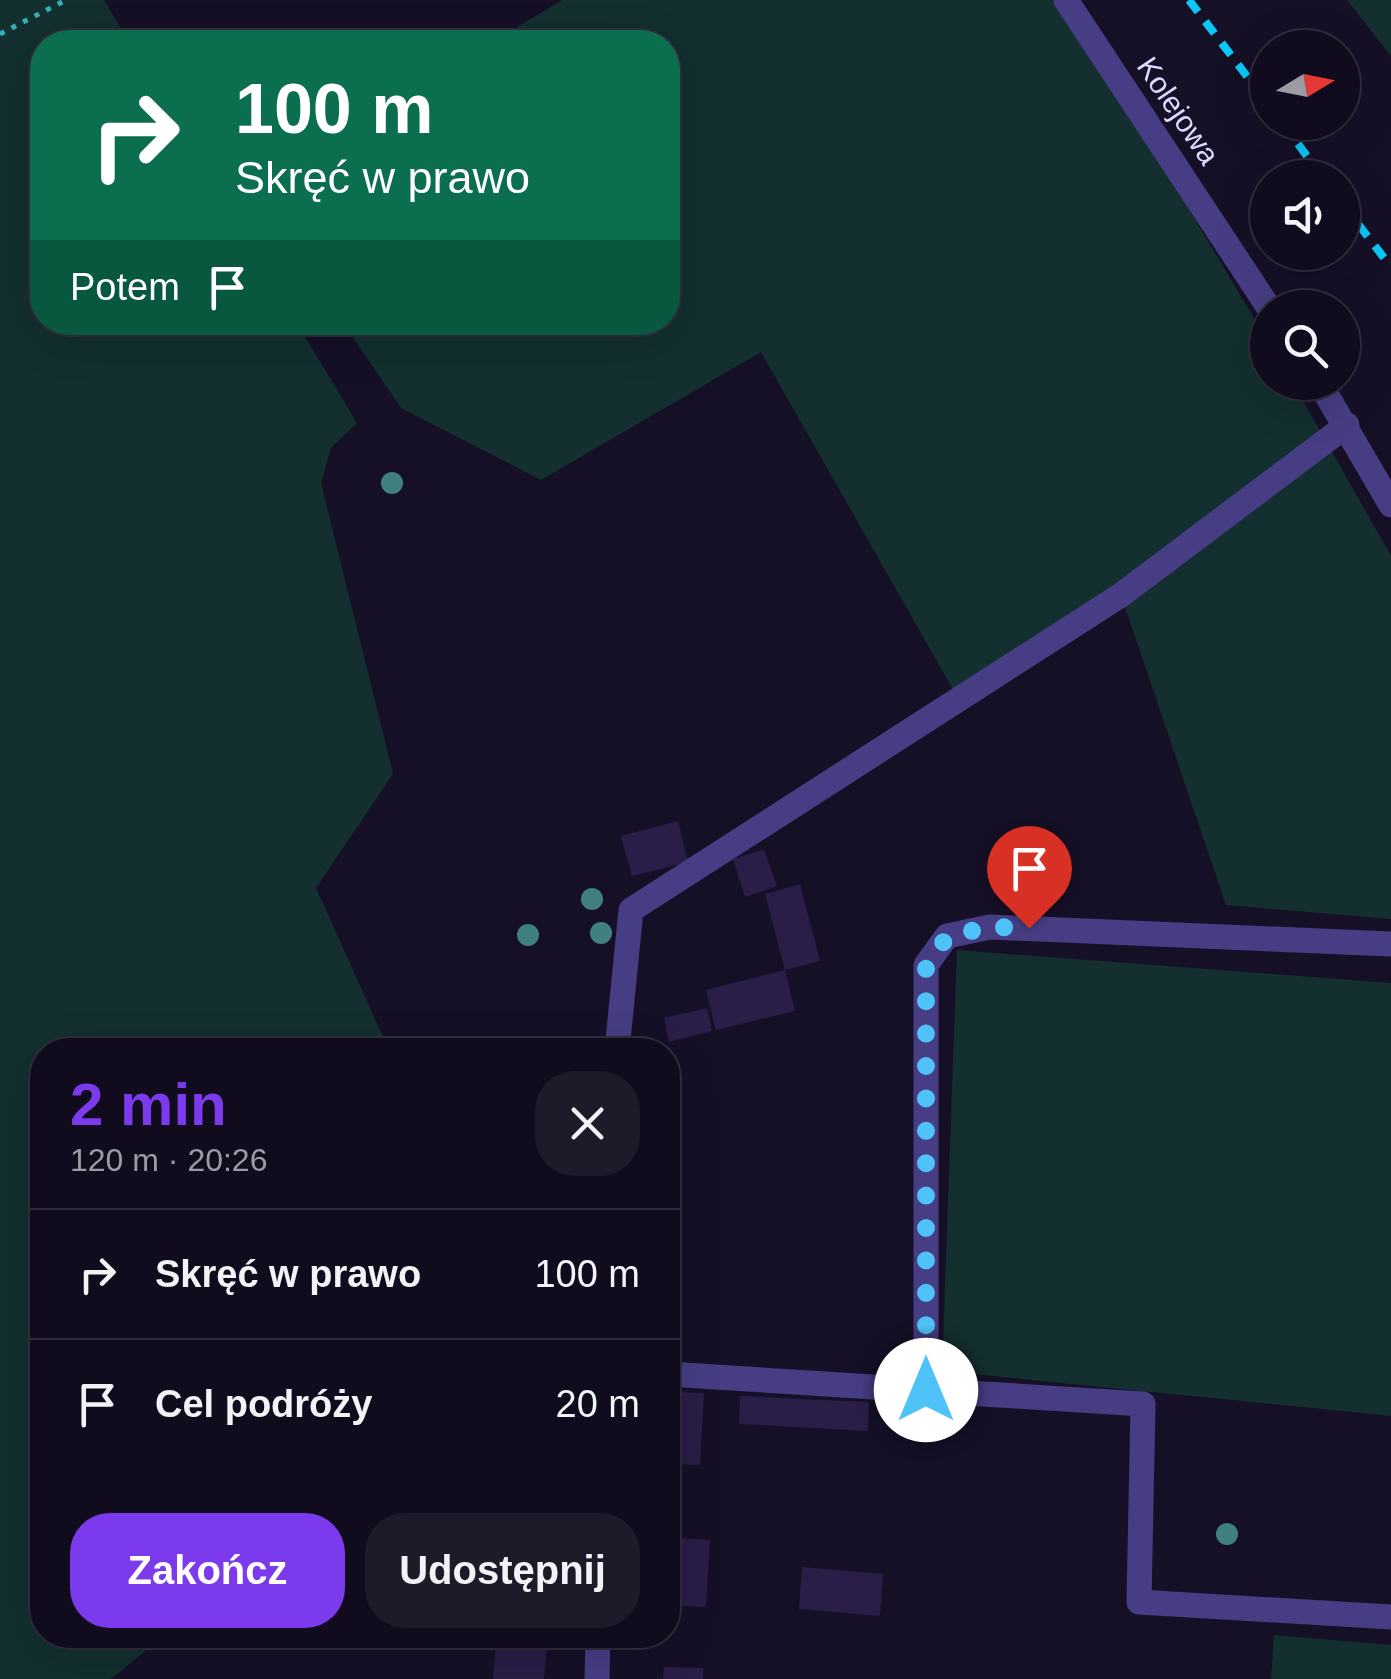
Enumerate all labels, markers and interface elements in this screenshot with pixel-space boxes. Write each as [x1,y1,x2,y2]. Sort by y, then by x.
north arrow [1250,30,1360,140]
map controls [1250,30,1360,400]
street label: Kolejowa [1131,51,1226,171]
icon: right [70,70,200,200]
text: 100 m [235,70,433,148]
text: Skręć w prawo [235,152,530,203]
button: sound [1250,160,1360,270]
icon: arrive [200,260,255,315]
text: Potem [70,266,180,308]
button: search [1250,290,1360,400]
pin [987,826,1072,929]
icon: arrive [1002,841,1057,896]
text: 2 min [70,1071,227,1138]
button: close [535,1071,640,1176]
text: 120 m · 20:26 [70,1142,267,1178]
icon: right [70,1247,125,1302]
text: Skręć w prawo [155,1253,421,1295]
text: 100 m [534,1253,640,1295]
position arrow [874,1338,978,1442]
icon: arrive [70,1377,125,1432]
text: Cel podróży [155,1383,372,1425]
text: 20 m [556,1383,640,1425]
button: Zakończ [70,1513,345,1628]
button: Udostępnij [365,1513,640,1628]

